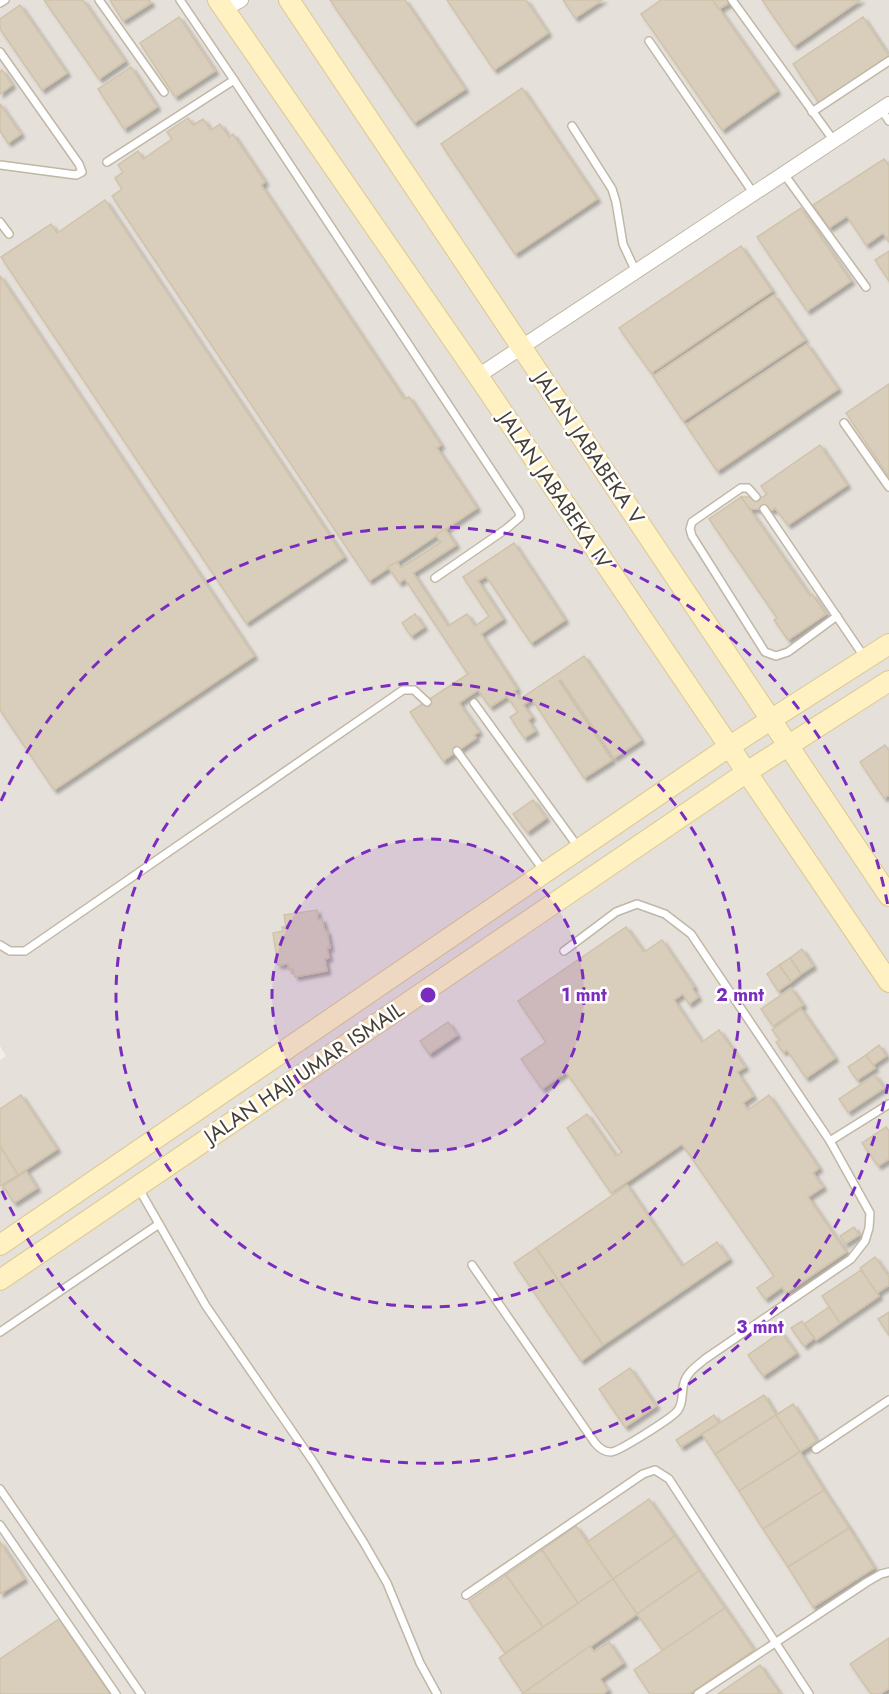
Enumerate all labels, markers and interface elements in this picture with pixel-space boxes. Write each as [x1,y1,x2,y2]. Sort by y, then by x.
street label: JALAN JABABEKA V [525,363,651,531]
street label: JALAN JABABEKA IV [489,403,619,575]
text: 1 mnt [561,982,607,1008]
text: 2 mnt [716,982,764,1008]
centre of rings [418,985,438,1005]
street label: JALAN HAJI UMAR ISMAIL [196,995,410,1153]
text: 3 mnt [736,1314,784,1340]

